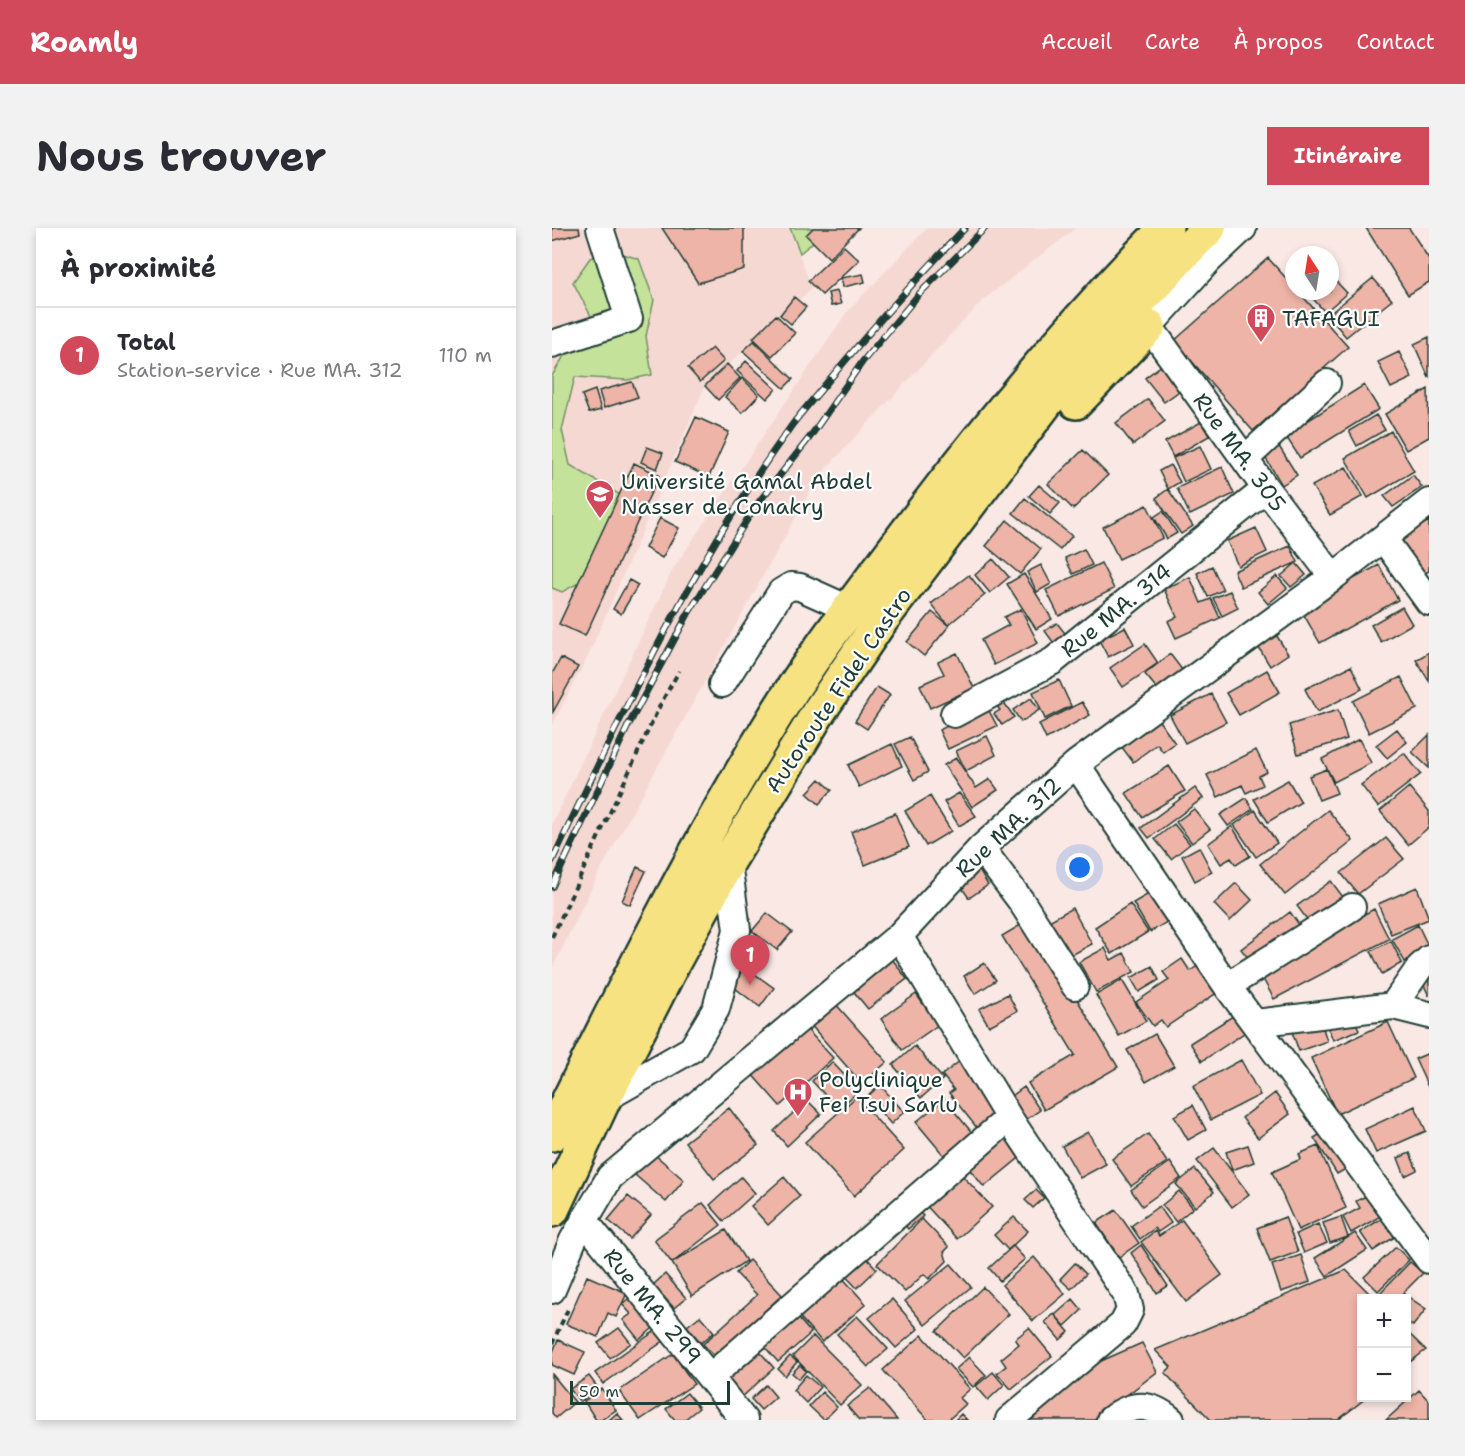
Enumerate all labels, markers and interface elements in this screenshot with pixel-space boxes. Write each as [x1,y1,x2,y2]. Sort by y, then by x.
text: Roamly [30,23,138,61]
text: Accueil [1041,28,1112,56]
text: Carte [1145,28,1200,56]
text: À propos [1233,28,1323,56]
text: Contact [1356,28,1435,56]
button: Itinéraire [1267,127,1429,185]
text: Nous trouver [36,128,326,184]
north arrow [1285,246,1339,300]
text: À proximité [60,250,216,285]
building icon: TAFAGUI [1245,302,1277,344]
place label: TAFAGUI [1282,304,1380,333]
text: Total [117,328,176,357]
text: 1 [75,342,84,368]
text: 110 m [438,342,492,368]
text: Station-service · Rue MA. 312 [117,357,403,383]
street label: Rue MA. 305 [1187,387,1293,518]
place label: Université Gamal Abdel Nasser de Conakry [621,467,872,521]
school or university icon: Université Gamal Abdel Nasser de Conakry [584,478,616,520]
street label: Rue MA. 314 [1055,557,1178,664]
street label: Autoroute Fidel Castro [759,582,918,799]
street label: Rue MA. 312 [949,771,1067,884]
your location [1065,853,1094,882]
pin: 1 [730,936,770,985]
place label: Polyclinique Fei Tsui Sarlu [819,1065,958,1119]
hospital icon: Polyclinique Fei Tsui Sarlu [782,1076,814,1118]
street label: Rue MA. 299 [597,1242,708,1370]
map controls [1357,1294,1411,1402]
button: + [1357,1294,1411,1348]
button: − [1357,1348,1411,1402]
scale bar [570,1378,730,1406]
text: 50 m [579,1381,619,1402]

